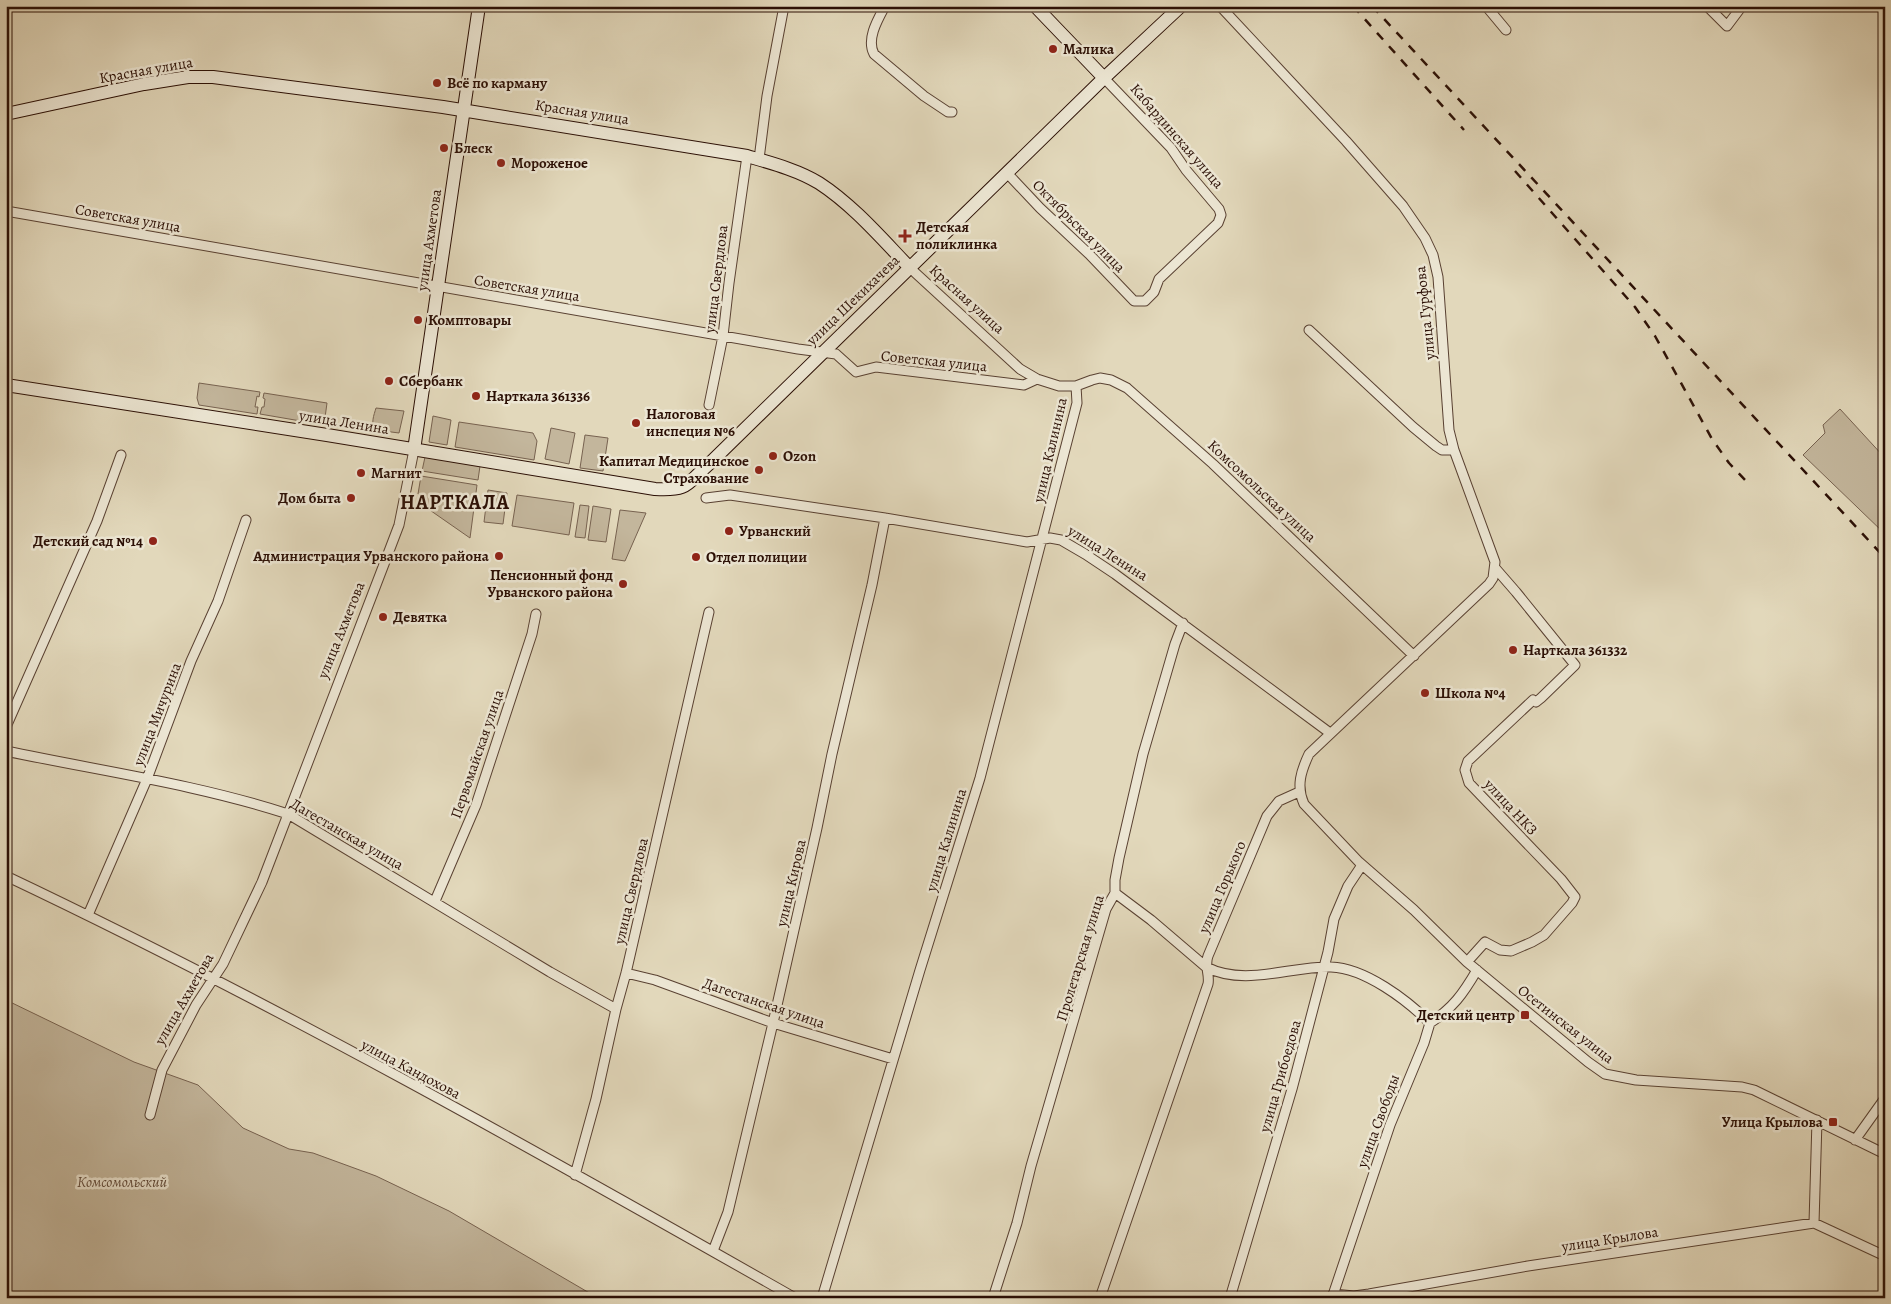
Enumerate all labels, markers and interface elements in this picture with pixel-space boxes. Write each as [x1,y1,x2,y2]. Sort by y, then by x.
place label: Малика [1063,39,1115,59]
marker: Малика [1047,43,1059,55]
street label: Красная улица [98,52,194,88]
place label: Всё по карману [447,73,548,93]
marker: Всё по карману [431,77,443,89]
street label: Кабардинская улица [1126,79,1228,193]
street label: Красная улица [534,95,630,129]
place label: Блеск [454,138,493,158]
marker: Блеск [438,142,450,154]
place label: Мороженое [511,153,588,173]
marker: Мороженое [495,157,507,169]
street label: Октябрьская улица [1028,175,1130,277]
street label: улица Ахметова [412,188,446,293]
street label: Советская улица [74,199,182,237]
place label: Детская поликлинка [916,217,998,254]
street label: улица Свердлова [699,224,733,335]
marker: Детская поликлинка [898,229,912,243]
street label: улица Шекихачева [801,250,904,350]
street label: Красная улица [925,260,1009,338]
street label: улица Гурфова [1410,265,1440,362]
street label: Советская улица [473,270,581,306]
place label: Комптовары [428,310,511,330]
marker: Комптовары [412,314,424,326]
street label: Советская улица [880,345,988,377]
place label: Сбербанк [399,371,463,391]
marker: Сбербанк [383,375,395,387]
place label: Нарткала 361336 [486,386,590,406]
marker: Нарткала 361336 [470,390,482,402]
street label: улица Калинина [1028,396,1072,505]
place label: Налоговая инспеция №6 [646,404,735,441]
street label: улица Ленина [297,405,390,439]
marker: Налоговая инспеция №6 [630,417,642,429]
street label: Комсомольская улица [1203,435,1321,547]
place label: Ozon [783,446,817,466]
marker: Ozon [767,450,779,462]
place label: Капитал Медицинское Страхование [599,451,749,488]
place label: Магнит [371,463,422,483]
marker: Капитал Медицинское Страхование [753,464,765,476]
marker: Магнит [355,467,367,479]
place label: Дом быта [278,488,342,508]
district label: НАРТКАЛА [400,489,510,516]
marker: Дом быта [345,492,357,504]
street label: улица Ленина [1063,520,1152,586]
place label: Урванский [739,521,811,541]
marker: Урванский [723,525,735,537]
place label: Детский сад №14 [33,531,143,551]
marker: Детский сад №14 [147,535,159,547]
place label: Администрация Урванского района [252,546,490,566]
place label: Отдел полиции [706,547,807,567]
marker: Администрация Урванского района [493,550,505,562]
marker: Отдел полиции [690,551,702,563]
place label: Пенсионный фонд Урванского района [487,565,614,602]
marker: Пенсионный фонд Урванского района [617,578,629,590]
street label: улица Ахметова [312,579,370,682]
place label: Девятка [393,607,448,627]
marker: Девятка [377,611,389,623]
place label: Нарткала 361332 [1523,640,1628,660]
marker: Нарткала 361332 [1507,644,1519,656]
street label: улица Мичурина [128,659,186,769]
place label: Школа №4 [1435,683,1506,703]
street label: Первомайская улица [446,687,508,821]
marker: Школа №4 [1419,687,1431,699]
street label: улица НКЗ [1479,774,1542,839]
street label: улица Калинина [921,786,971,895]
street label: Дагестанская улица [287,793,407,875]
street label: улица Свердлова [609,836,653,947]
street label: улица Кирова [771,837,811,930]
street label: улица Горького [1193,838,1250,937]
street label: Пролетарская улица [1051,892,1109,1024]
street label: улица Ахметова [149,950,218,1049]
street label: Дагестанская улица [700,973,828,1033]
street label: Осетинская улица [1514,980,1618,1068]
place label: Детский центр [1417,1005,1515,1025]
marker: Детский центр [1519,1009,1531,1021]
street label: улица Грибоедова [1254,1017,1306,1135]
street label: улица Кандохова [357,1034,464,1104]
street label: улица Свободы [1352,1072,1404,1171]
place label: Улица Крылова [1722,1112,1824,1132]
marker: Улица Крылова [1827,1116,1839,1128]
park label: Комсомольский [77,1172,167,1192]
street label: улица Крылова [1559,1221,1660,1257]

